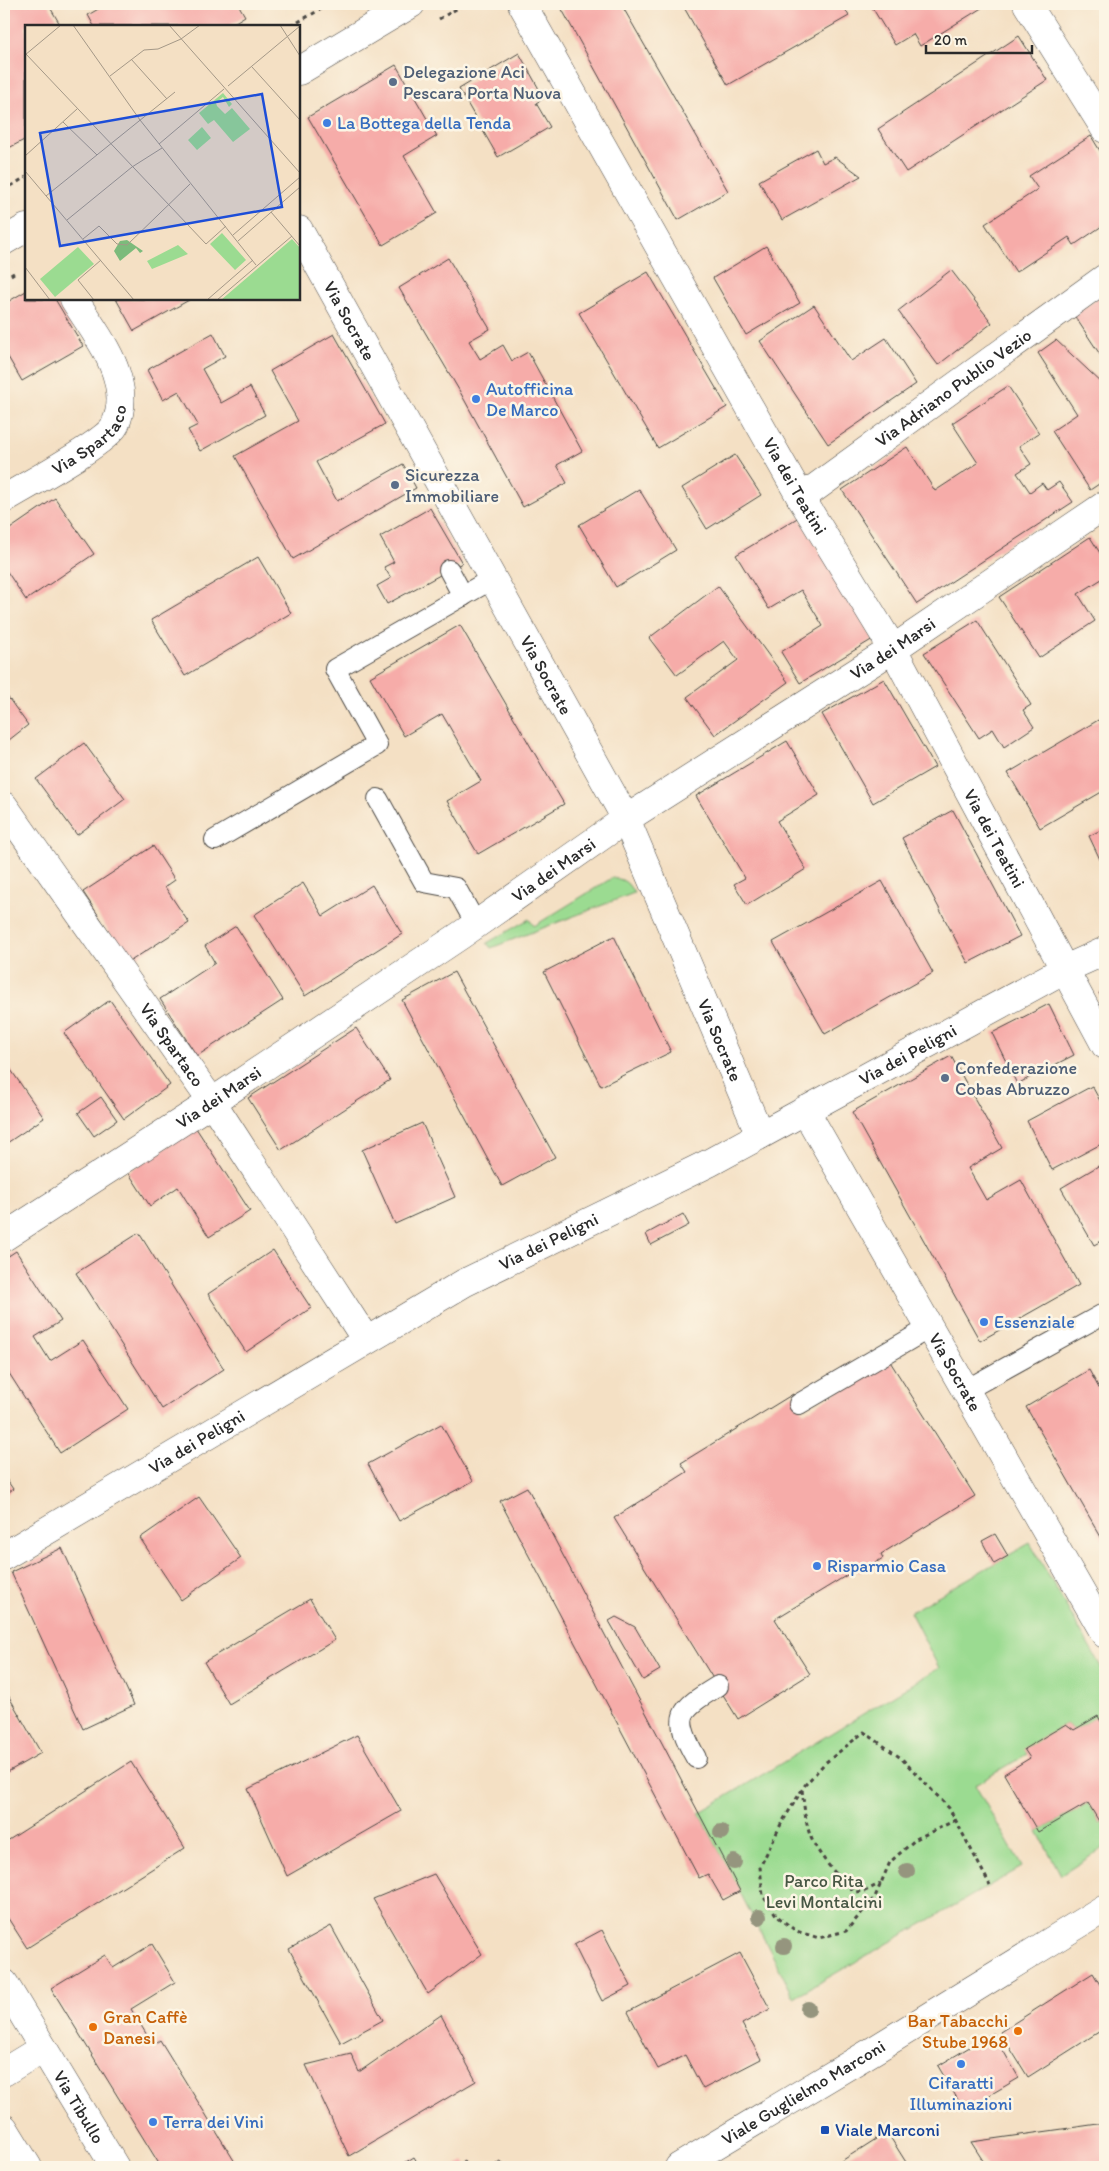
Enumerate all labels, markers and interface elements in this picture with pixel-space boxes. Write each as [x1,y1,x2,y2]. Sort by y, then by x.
scale bar [926,22,1033,54]
inset map [25,25,300,300]
text: 20 m [934,31,968,49]
place label: Delegazione Aci Pescara Porta Nuova [403,61,561,104]
marker: Delegazione Aci Pescara Porta Nuova [387,76,399,88]
place label: La Bottega della Tenda [337,112,511,134]
marker: La Bottega della Tenda [321,117,333,129]
street label: Via Socrate [319,277,380,364]
street label: Via Adriano Publio Vezio [871,324,1036,452]
place label: Autofficina De Marco [486,378,574,421]
marker: Autofficina De Marco [470,393,482,405]
street label: Via Spartaco [48,403,132,480]
street label: Via dei Teatini [758,433,832,539]
place label: Sicurezza Immobiliare [405,464,499,507]
marker: Sicurezza Immobiliare [389,479,401,491]
street label: Via dei Marsi [846,612,940,685]
street label: Via Socrate [515,631,577,719]
street label: Via dei Teatini [959,785,1030,892]
street label: Via dei Marsi [507,833,600,907]
street label: Via Socrate [693,996,747,1085]
street label: Via Spartaco [135,999,209,1091]
street label: Via dei Peligni [855,1019,960,1090]
place label: Confederazione Cobas Abruzzo [955,1057,1077,1100]
street label: Via dei Marsi [172,1061,265,1134]
marker: Confederazione Cobas Abruzzo [939,1072,951,1084]
street label: Via dei Peligni [495,1208,602,1275]
place label: Essenziale [994,1311,1075,1333]
marker: Essenziale [978,1316,990,1328]
street label: Via Socrate [924,1329,986,1415]
street label: Via dei Peligni [145,1405,249,1479]
place label: Risparmio Casa [827,1555,947,1577]
marker: Risparmio Casa [811,1560,823,1572]
park label: Parco Rita Levi Montalcini [766,1870,882,1913]
place label: Gran Caffè Danesi [103,2006,188,2049]
place label: Bar Tabacchi Stube 1968 [907,2010,1008,2053]
marker: Gran Caffè Danesi [87,2021,99,2033]
marker: Bar Tabacchi Stube 1968 [1012,2025,1024,2037]
street label: Viale Guglielmo Marconi [718,2035,889,2150]
marker: Cifaratti Illuminazioni [955,2058,967,2070]
street label: Via Tibullo [48,2067,109,2148]
place label: Cifaratti Illuminazioni [910,2072,1012,2115]
place label: Terra dei Vini [163,2111,264,2133]
marker: Terra dei Vini [147,2116,159,2128]
place label: Viale Marconi [835,2119,940,2141]
marker: Viale Marconi [819,2124,831,2136]

